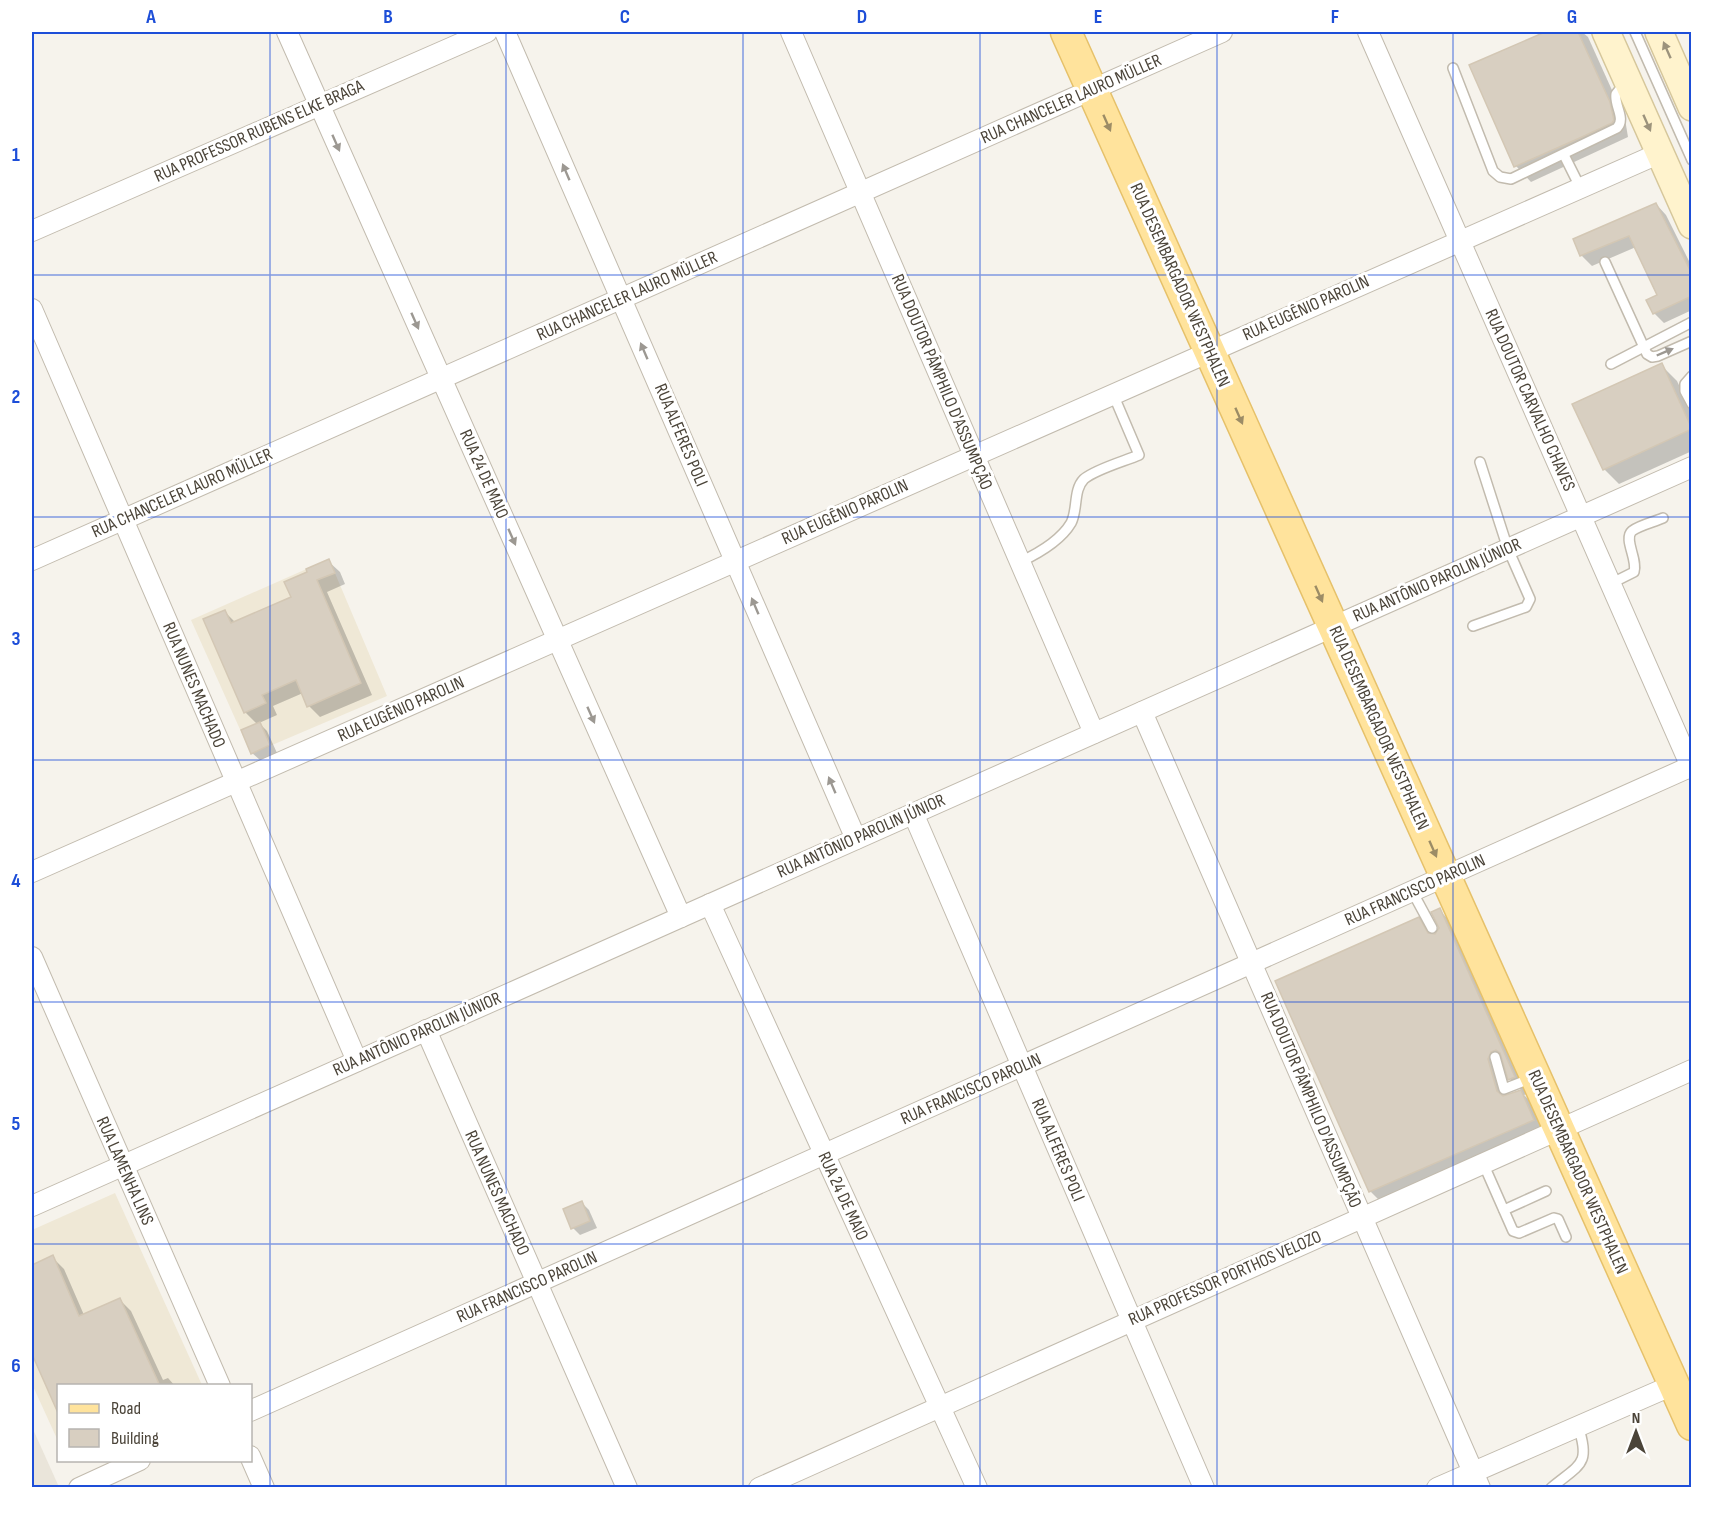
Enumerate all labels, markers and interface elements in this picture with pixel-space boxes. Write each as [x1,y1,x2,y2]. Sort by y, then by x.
text: A [145,5,156,29]
text: B [383,5,393,29]
text: C [620,5,630,29]
text: D [857,5,867,29]
text: E [1094,5,1102,29]
text: F [1331,5,1339,29]
text: G [1567,5,1577,29]
one-way arrow [1662,41,1671,58]
street label: RUA CHANCELER LAURO MÜLLER [977,50,1165,148]
street label: RUA PROFESSOR RUBENS ELKE BRAGA [151,75,367,187]
one-way arrow [1103,115,1112,132]
one-way arrow [1642,115,1651,132]
one-way arrow [331,134,341,152]
text: 1 [12,143,20,167]
one-way arrow [562,163,571,180]
street label: RUA DESEMBARGADOR WESTPHALEN [1125,180,1235,390]
street label: RUA CHANCELER LAURO MÜLLER [533,247,721,345]
street label: RUA DOUTOR PÂMPHILO D'ASSUMPÇÃO [887,271,997,493]
street label: RUA EUGÊNIO PAROLIN [1239,271,1373,345]
street label: RUA DOUTOR CARVALHO CHAVES [1480,306,1580,495]
one-way arrow [411,312,420,329]
one-way arrow [639,341,649,359]
one-way arrow [1657,347,1675,357]
street label: RUA ALFERES POLI [650,380,712,490]
text: 2 [12,385,20,409]
one-way arrow [1234,407,1244,425]
street label: RUA 24 DE MAIO [455,426,513,522]
street label: RUA CHANCELER LAURO MÜLLER [88,444,276,542]
street label: RUA EUGÊNIO PAROLIN [778,475,912,549]
one-way arrow [507,529,516,546]
street label: RUA ANTÔNIO PAROLIN JÚNIOR [1350,533,1524,627]
one-way arrow [1314,585,1324,603]
one-way arrow [750,597,760,615]
street label: RUA NUNES MACHADO [158,619,230,751]
street label: RUA DESEMBARGADOR WESTPHALEN [1324,623,1434,833]
text: 3 [12,627,21,651]
street label: RUA EUGÊNIO PAROLIN [334,672,468,746]
one-way arrow [586,707,596,725]
one-way arrow [828,777,837,794]
street label: RUA ANTÔNIO PAROLIN JÚNIOR [774,789,948,883]
one-way arrow [1428,840,1438,858]
street label: RUA FRANCISCO PAROLIN [1342,850,1488,930]
text: 4 [11,869,21,893]
street label: RUA ANTÔNIO PAROLIN JÚNIOR [330,987,504,1081]
street label: RUA DOUTOR PÂMPHILO D'ASSUMPÇÃO [1256,989,1366,1211]
street label: RUA FRANCISCO PAROLIN [898,1049,1044,1129]
street label: RUA DESEMBARGADOR WESTPHALEN [1523,1067,1633,1277]
street label: RUA ALFERES POLI [1027,1095,1089,1205]
text: 5 [12,1112,21,1136]
street label: RUA LAMENHA LINS [92,1114,158,1229]
street label: RUA NUNES MACHADO [460,1127,534,1259]
street label: RUA 24 DE MAIO [813,1148,873,1244]
street label: RUA PROFESSOR PORTHOS VELOZO [1125,1226,1325,1330]
street label: RUA FRANCISCO PAROLIN [454,1247,600,1327]
text: 6 [11,1354,21,1378]
legend [57,1384,252,1462]
text: Road [111,1398,141,1419]
north arrow [1606,1402,1666,1462]
text: N [1632,1409,1640,1428]
text: Building [111,1428,159,1449]

